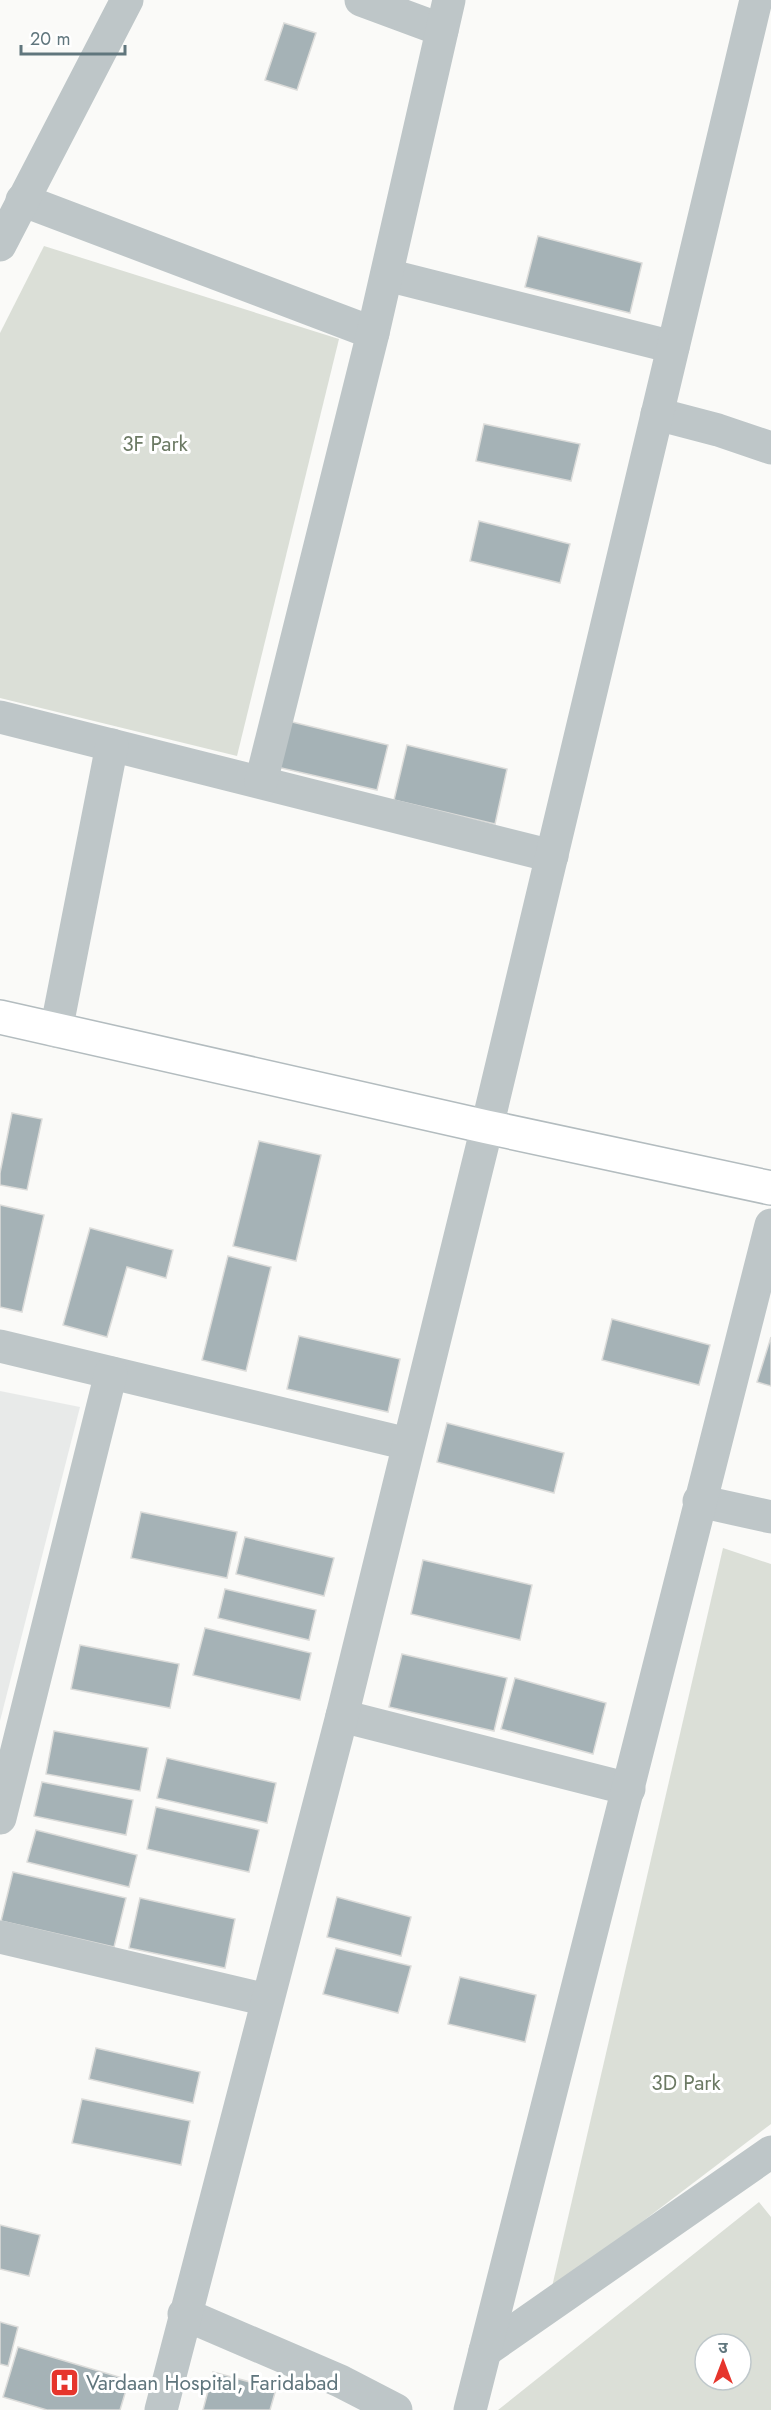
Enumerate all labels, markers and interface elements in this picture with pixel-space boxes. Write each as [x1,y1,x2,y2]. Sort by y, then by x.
scale bar [21,18,124,56]
text: 20 m [30,26,70,52]
park label: 3F Park [122,429,189,459]
park label: 3D Park [651,2068,721,2098]
north arrow [693,2332,753,2392]
text: उ [718,2336,728,2359]
hospital icon: Vardaan Hospital, Faridabad [49,2367,81,2399]
place label: Vardaan Hospital, Faridabad [86,2368,338,2398]

